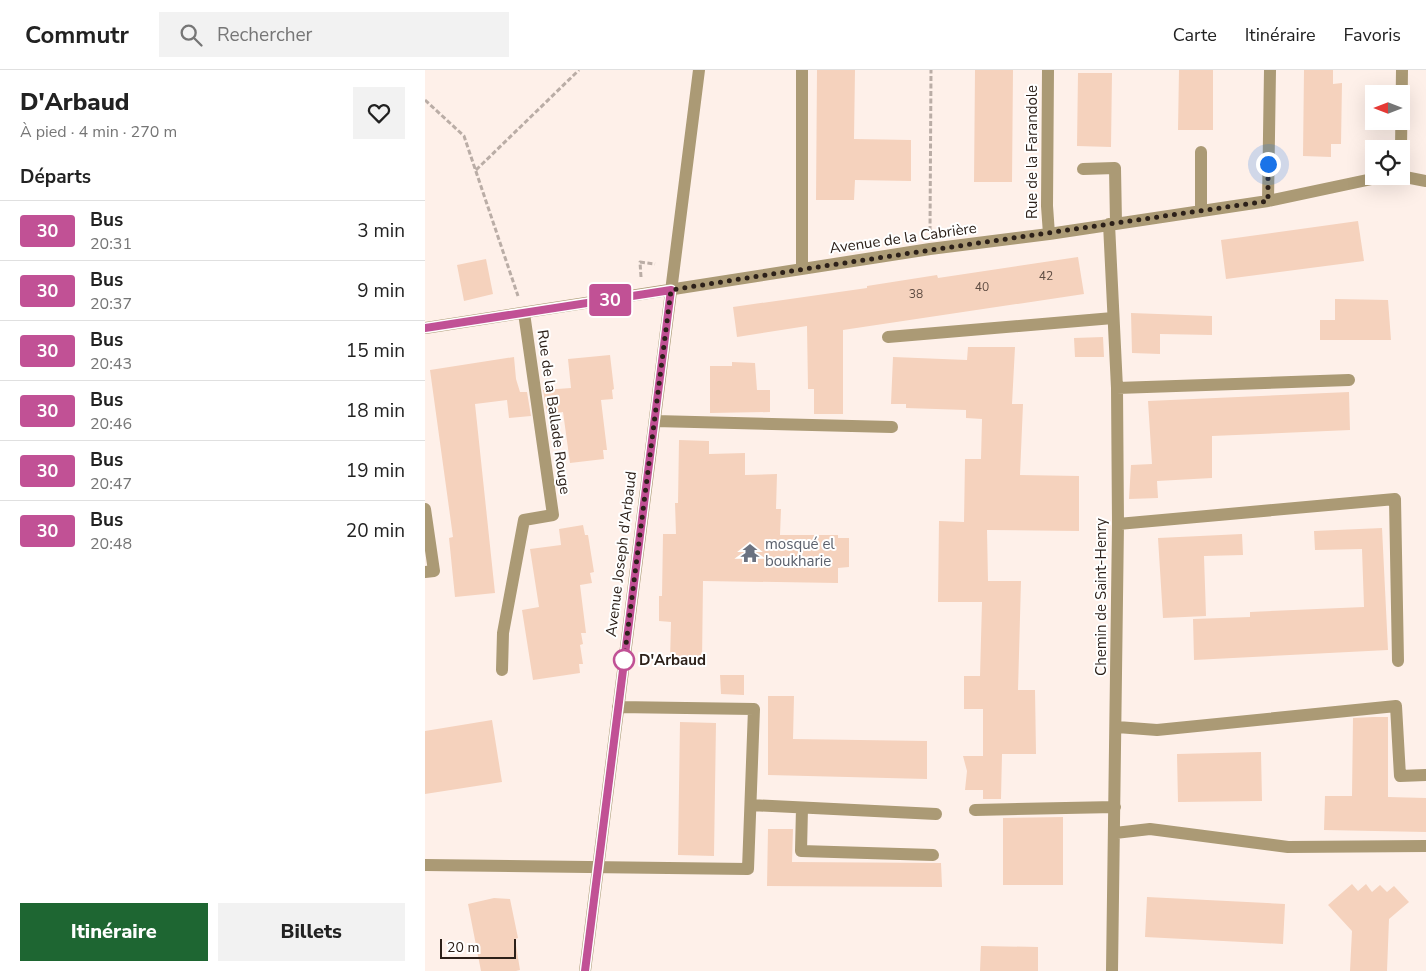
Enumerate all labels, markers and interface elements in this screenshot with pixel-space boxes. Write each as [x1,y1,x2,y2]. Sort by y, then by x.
search box [159,12,509,57]
text: Commutr [25,19,129,51]
icon: search [177,21,205,49]
text: Rechercher [217,22,312,48]
text: Carte [1173,23,1217,47]
text: Itinéraire [1245,23,1316,47]
text: Favoris [1344,23,1401,47]
street label: Rue de la Farandole [1022,85,1042,219]
north arrow [1365,85,1410,130]
map controls [1365,85,1410,185]
text: D'Arbaud [20,86,129,118]
button: heart [353,87,405,139]
text: À pied · 4 min · 270 m [20,121,177,143]
button: locate [1365,140,1410,185]
your location [1256,152,1281,177]
text: Départs [20,164,91,190]
text: Bus [90,207,123,233]
text: 3 min [357,218,405,244]
street label: Avenue de la Cabrière [828,218,978,258]
text: 30 [37,219,58,243]
text: 20:31 [90,233,132,255]
text: Bus [90,267,123,293]
house number: 42 [1039,268,1053,284]
text: 9 min [357,278,405,304]
text: 30 [37,279,58,303]
house number: 40 [975,279,989,295]
line badge: 30 [587,284,633,316]
house number: 38 [909,286,923,302]
text: 30 [599,288,621,312]
text: 20:37 [90,293,132,315]
text: Bus [90,327,123,353]
street label: Rue de la Ballade Rouge [533,328,575,496]
text: 15 min [346,338,405,364]
text: 30 [37,339,58,363]
text: 20:43 [90,353,132,375]
text: Bus [90,387,123,413]
text: 18 min [346,398,405,424]
text: 30 [37,399,58,423]
text: 20:46 [90,413,132,435]
text: Bus [90,447,123,473]
text: 19 min [346,458,405,484]
text: 30 [37,459,58,483]
street label: Avenue Joseph d'Arbaud [601,470,641,638]
text: 20:47 [90,473,132,495]
text: Bus [90,507,123,533]
text: 20 min [346,518,405,544]
street label: Chemin de Saint-Henry [1091,518,1111,676]
text: 30 [37,519,58,543]
text: 20:48 [90,533,132,555]
place label: mosqué el boukharie [765,534,835,571]
temple icon: mosqué el boukharie [739,542,761,564]
marker: D'Arbaud [613,649,635,671]
place label: D'Arbaud [639,650,706,670]
button: Itinéraire [20,903,208,961]
button: Billets [218,903,405,961]
scale bar [440,936,516,959]
text: 20 m [447,938,479,957]

